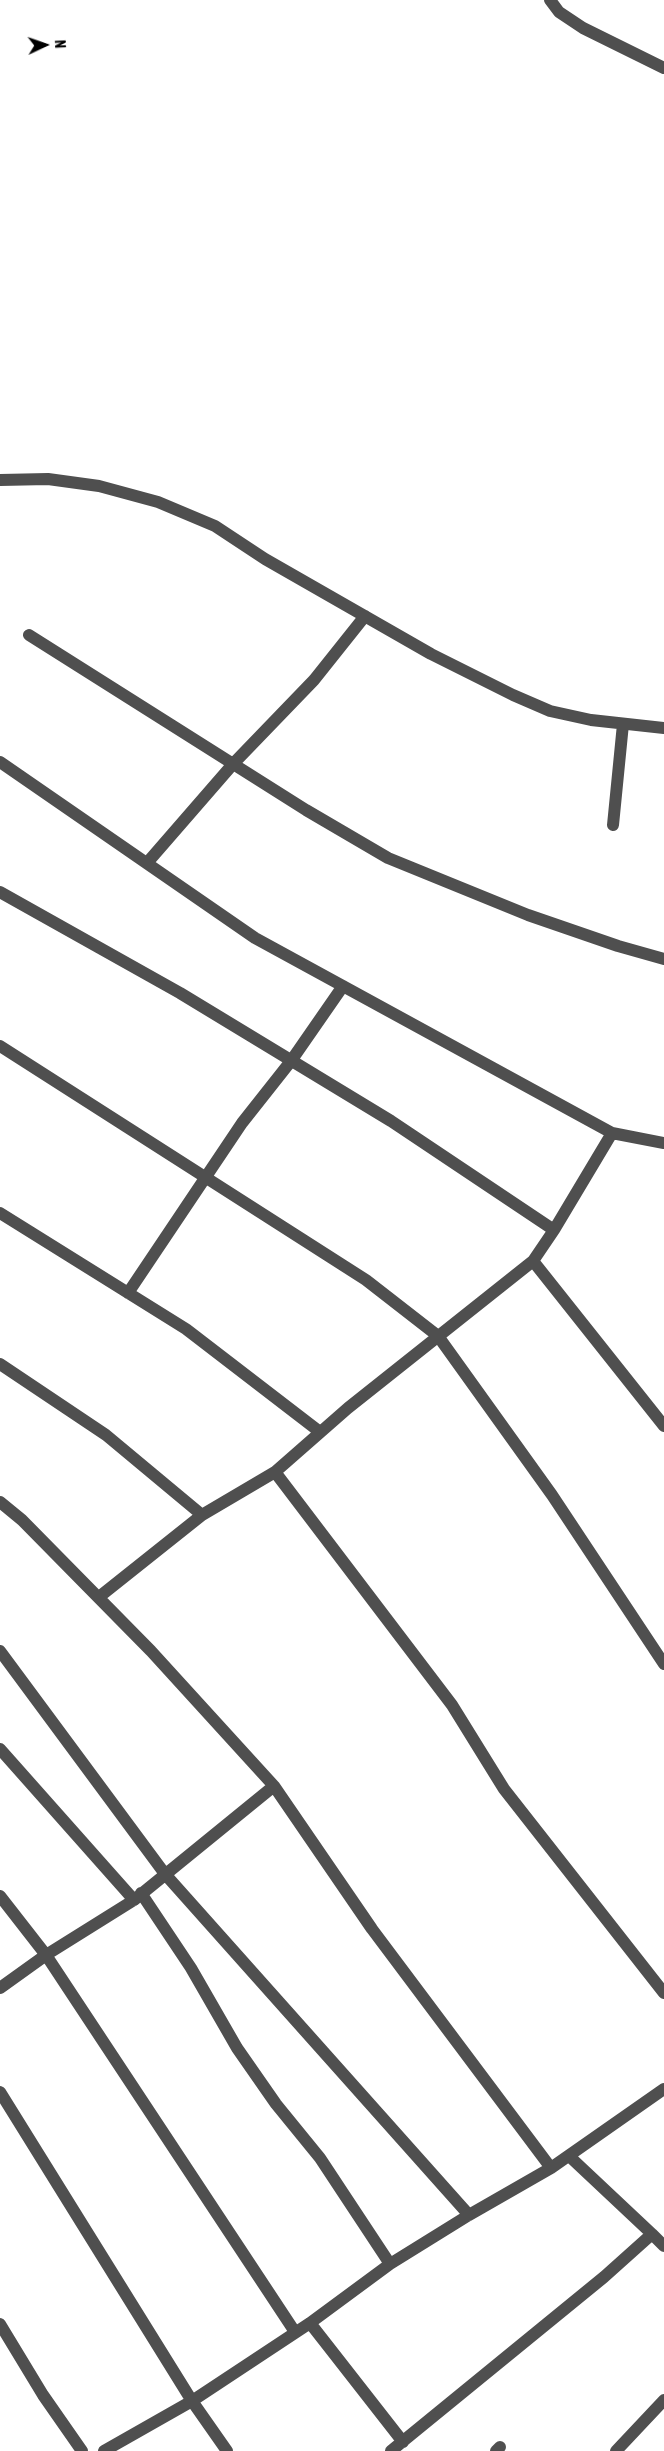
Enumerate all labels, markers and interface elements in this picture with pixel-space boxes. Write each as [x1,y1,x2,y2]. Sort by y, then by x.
north arrow [20,20,70,70]
text: N [52,40,68,49]

